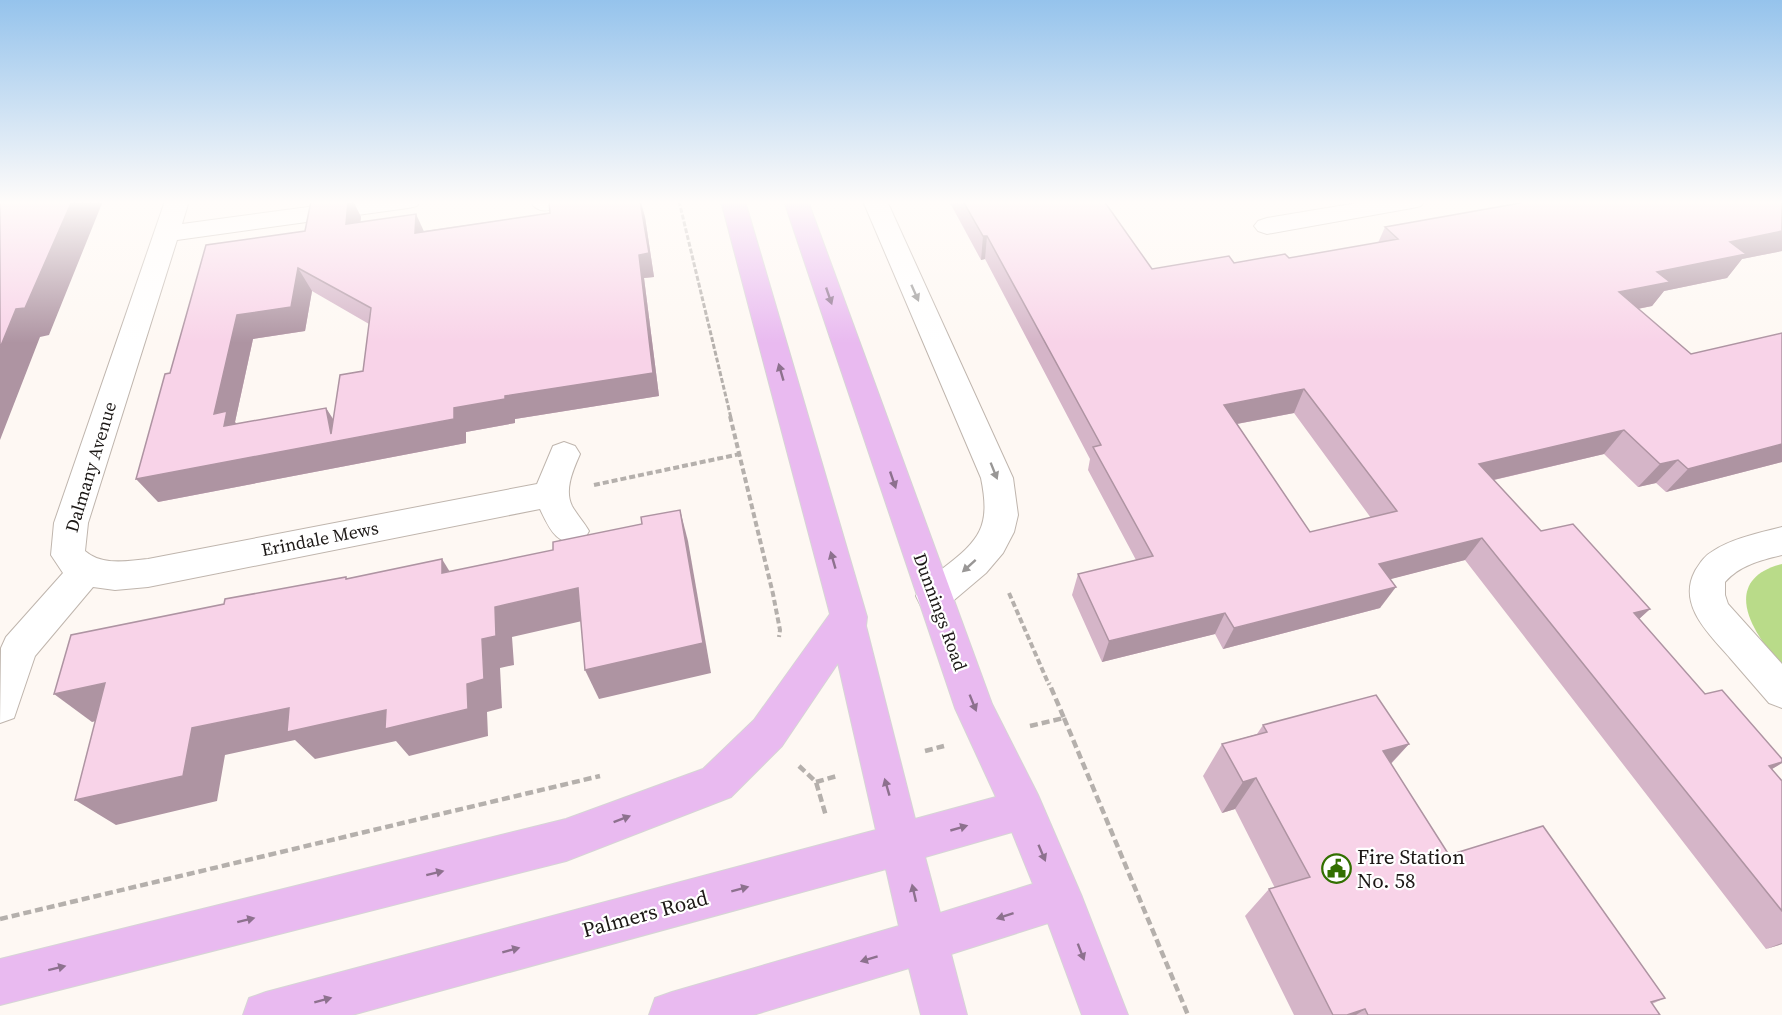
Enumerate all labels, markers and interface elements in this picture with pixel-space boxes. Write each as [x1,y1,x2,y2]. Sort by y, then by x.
one-way arrow [911,284,920,301]
one-way arrow [825,287,835,305]
one-way arrow [775,363,785,381]
street label: Dalmany Avenue [59,398,122,535]
one-way arrow [990,462,999,480]
one-way arrow [889,471,899,489]
street label: Erindale Mews [259,515,381,562]
street label: Dunnings Road [908,550,973,674]
one-way arrow [828,551,837,569]
one-way arrow [962,559,977,572]
one-way arrow [969,694,978,712]
one-way arrow [882,778,891,796]
one-way arrow [613,814,631,823]
one-way arrow [950,822,968,832]
place label: Fire Station No. 58 [1357,842,1465,895]
one-way arrow [1037,845,1047,863]
public building icon: Fire Station No. 58 [1320,853,1352,885]
one-way arrow [426,867,444,877]
street label: Palmers Road [579,883,711,944]
one-way arrow [731,883,749,893]
one-way arrow [908,883,918,902]
one-way arrow [996,911,1014,921]
one-way arrow [237,915,255,925]
one-way arrow [1077,943,1086,961]
one-way arrow [502,944,520,954]
one-way arrow [860,955,878,964]
one-way arrow [48,962,66,972]
one-way arrow [314,995,332,1004]

